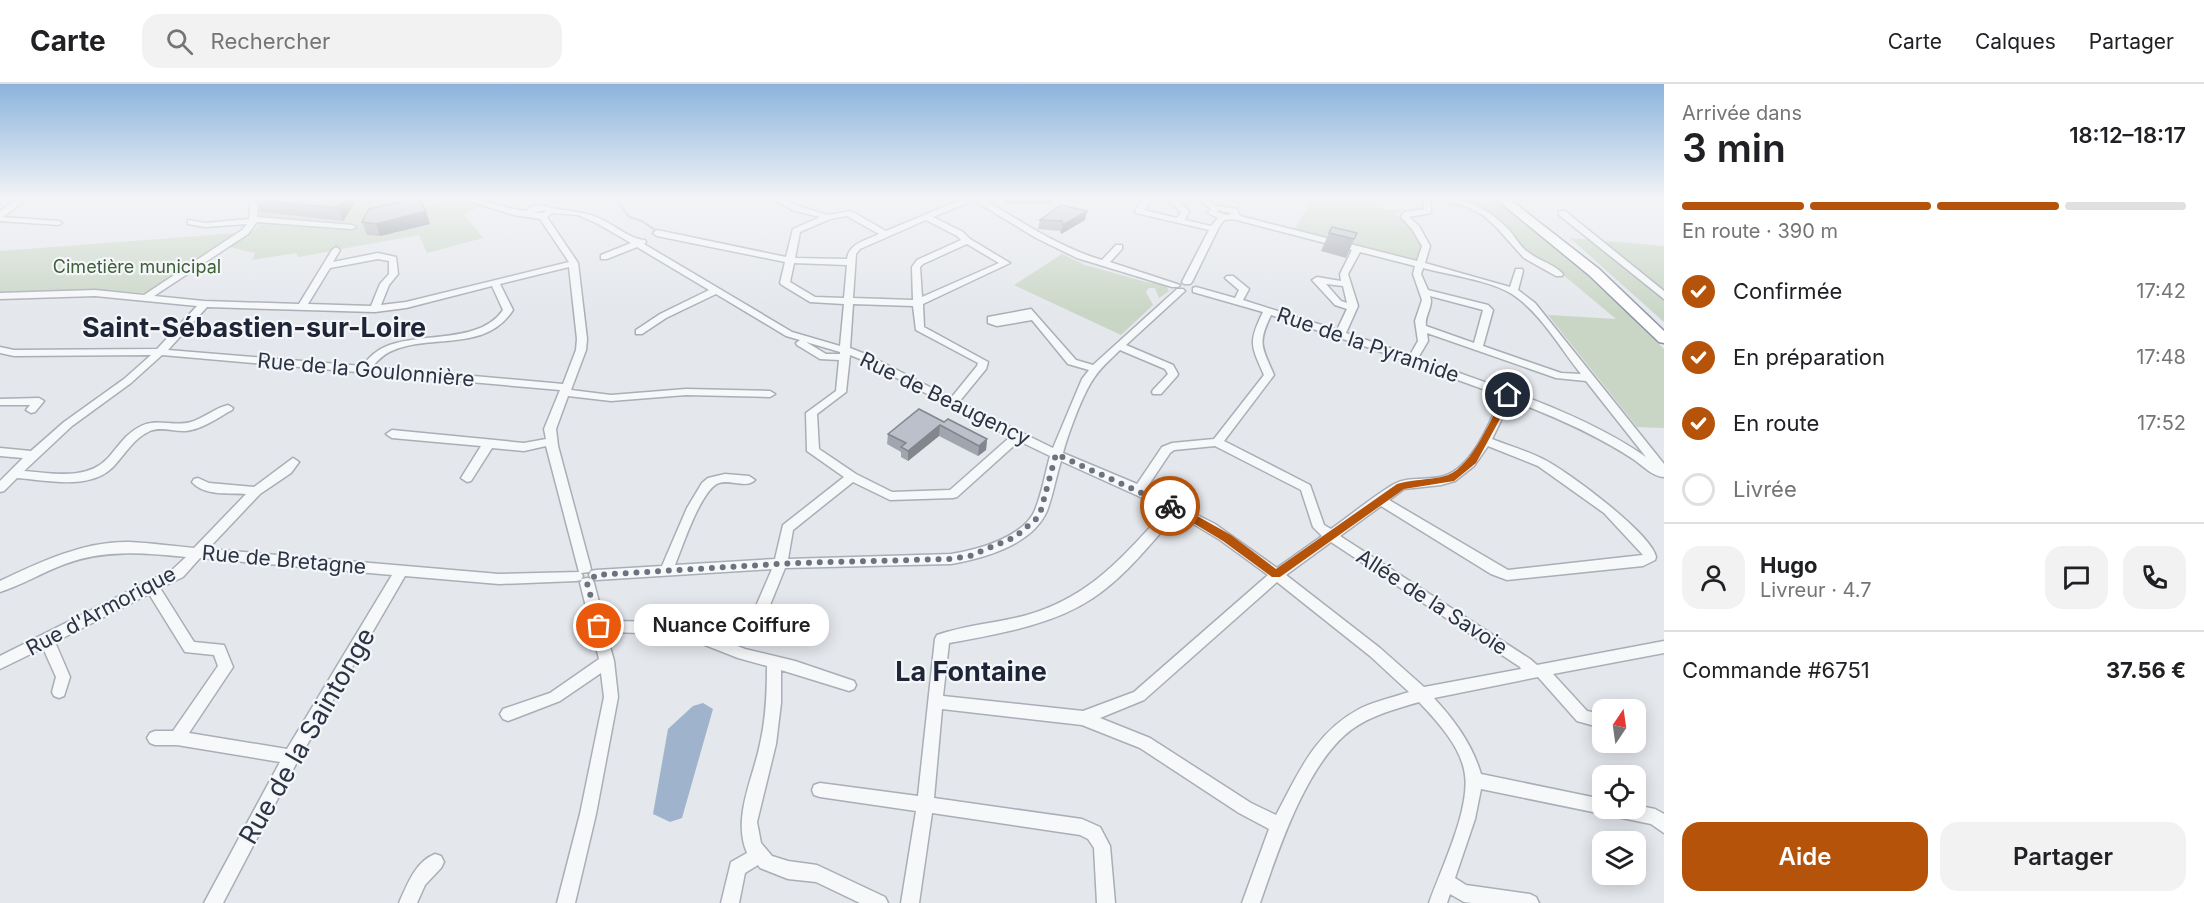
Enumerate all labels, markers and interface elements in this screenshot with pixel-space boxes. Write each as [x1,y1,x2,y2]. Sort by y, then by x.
search box [142,14,562,68]
text: Carte [30,24,106,58]
icon: search [163,25,196,58]
text: Rechercher [211,28,330,54]
text: Carte [1888,29,1942,54]
text: Calques [1975,29,2056,54]
text: Partager [2089,29,2174,54]
text: Arrivée dans [1682,101,1802,125]
text: 18:12–18:17 [2069,122,2186,148]
text: 3 min [1682,124,1786,171]
text: En route · 390 m [1682,219,1838,243]
park label: Cimetière municipal [53,256,221,277]
icon: check [1682,275,1715,308]
text: Confirmée [1733,278,1842,304]
text: 17:42 [2136,279,2186,303]
street label: Rue de la Pyramide [1274,302,1463,387]
district label: Saint-Sébastien-sur-Loire [82,311,426,344]
icon: check [1682,341,1715,374]
text: En préparation [1733,344,1885,370]
text: 17:48 [2136,345,2186,369]
street label: Rue de Beaugency [856,346,1035,451]
street label: Rue de la Goulonnière [256,348,476,391]
pin [1482,369,1533,420]
icon: home [1491,378,1524,411]
icon: check [1682,407,1715,440]
text: En route [1733,410,1819,436]
text: 17:52 [2137,411,2186,435]
courier [1140,476,1200,536]
text: Livrée [1733,476,1797,502]
icon: bike [1154,490,1187,523]
street label: Rue de Bretagne [201,540,367,579]
street label: Allée de la Savoie [1352,543,1513,660]
button: person [1682,546,1745,609]
button: chat [2045,546,2108,609]
button: phone [2123,546,2186,609]
text: Hugo [1760,552,1818,578]
street label: Rue d'Armorique [22,561,180,661]
text: Livreur · 4.7 [1760,578,1872,602]
pin [573,600,624,651]
callout: Nuance Coiffure [635,605,830,647]
icon: bag [582,609,615,642]
text: Nuance Coiffure [652,613,811,637]
street label: Rue de la Saintonge [232,622,381,849]
district label: La Fontaine [895,655,1047,688]
text: Commande #6751 [1682,657,1870,683]
text: 37.56 € [2106,657,2186,683]
north arrow [1592,699,1646,753]
map controls [1592,699,1646,885]
button: locate [1592,765,1646,819]
button: Aide [1682,822,1928,891]
button: Partager [1940,822,2186,891]
button: layers [1592,831,1646,885]

